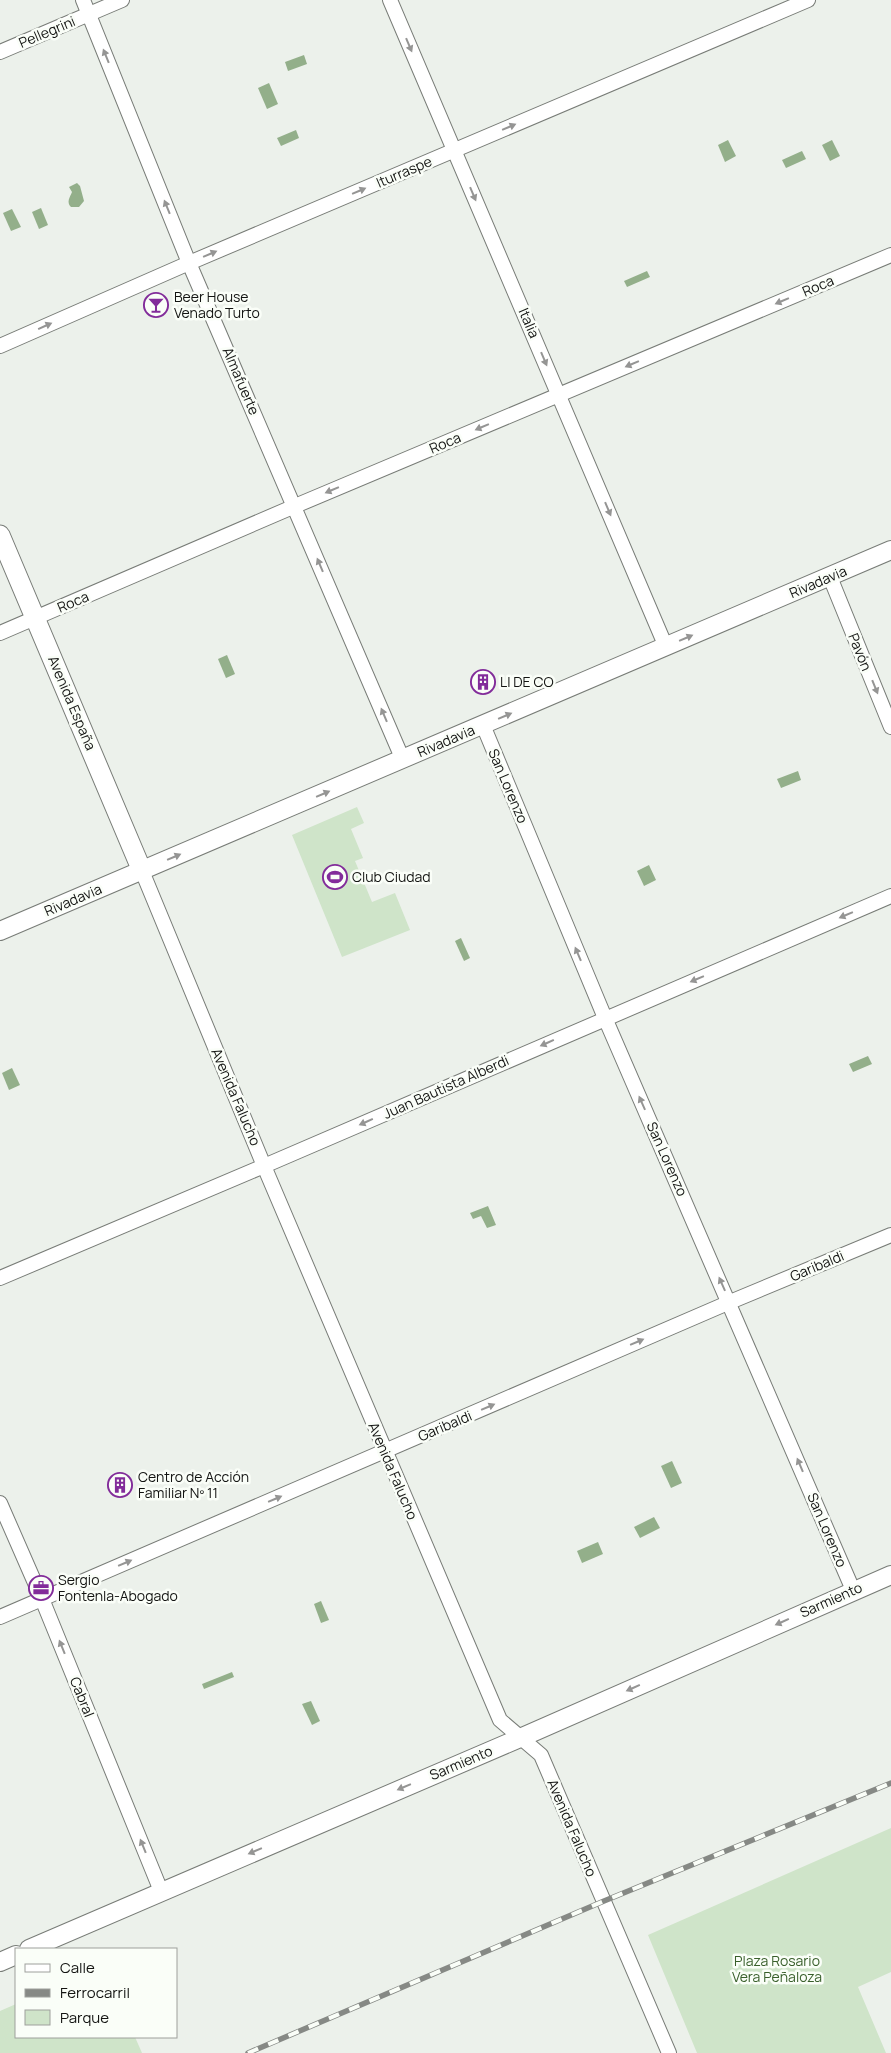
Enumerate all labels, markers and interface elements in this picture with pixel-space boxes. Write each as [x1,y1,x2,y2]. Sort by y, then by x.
street label: Pellegrini [16,11,78,52]
one-way arrow [405,38,413,53]
one-way arrow [102,48,110,63]
one-way arrow [502,123,516,131]
street label: Iturraspe [373,151,434,192]
one-way arrow [352,186,366,194]
one-way arrow [469,187,477,201]
one-way arrow [162,199,170,214]
one-way arrow [203,250,217,258]
street label: Roca [799,270,837,301]
place label: Beer House Venado Turto [174,287,260,322]
bar icon: Beer House Venado Turto [143,292,169,318]
one-way arrow [775,298,789,306]
street label: Italia [515,305,544,341]
one-way arrow [38,322,52,330]
street label: Almafuerte [219,344,264,418]
one-way arrow [541,352,549,367]
one-way arrow [625,361,639,369]
one-way arrow [475,424,489,432]
street label: Roca [426,427,464,458]
one-way arrow [325,487,339,495]
one-way arrow [604,502,612,516]
one-way arrow [315,558,323,572]
street label: Rivadavia [786,561,849,602]
street label: Roca [54,586,92,617]
street label: Pavón [844,630,877,673]
one-way arrow [679,634,693,642]
street label: Avenida España [44,653,101,753]
building icon: LI DE CO [470,669,496,695]
place label: LI DE CO [500,672,554,691]
one-way arrow [871,680,879,694]
one-way arrow [379,708,387,722]
one-way arrow [498,711,512,719]
street label: Rivadavia [414,720,477,761]
street label: San Lorenzo [484,746,533,826]
one-way arrow [316,789,330,797]
one-way arrow [167,853,181,861]
sports icon: Club Ciudad [322,864,348,890]
place label: Club Ciudad [352,867,431,886]
street label: Rivadavia [41,879,104,920]
one-way arrow [839,911,853,919]
one-way arrow [574,946,582,961]
one-way arrow [690,975,704,983]
one-way arrow [540,1039,554,1047]
street label: Avenida Falucho [207,1045,266,1148]
street label: Juan Bautista Alberdi [380,1050,512,1123]
one-way arrow [638,1096,646,1110]
one-way arrow [359,1118,373,1126]
street label: San Lorenzo [643,1119,692,1199]
street label: Garibaldi [787,1246,847,1285]
one-way arrow [717,1277,725,1291]
one-way arrow [630,1338,644,1346]
one-way arrow [481,1403,495,1411]
street label: Garibaldi [415,1406,475,1445]
street label: Avenida Falucho [364,1419,423,1522]
one-way arrow [795,1458,803,1472]
place label: Centro de Acción Familiar Nº 11 [138,1467,249,1502]
building icon: Centro de Acción Familiar Nº 11 [107,1472,133,1498]
street label: San Lorenzo [803,1490,852,1570]
one-way arrow [268,1495,282,1503]
one-way arrow [118,1559,132,1567]
place label: Sergio Fontenla-Abogado [58,1570,178,1605]
office icon: Sergio Fontenla-Abogado [28,1575,54,1601]
street label: Sarmiento [797,1577,865,1622]
one-way arrow [775,1618,789,1626]
one-way arrow [57,1640,65,1654]
street label: Cabral [66,1674,99,1720]
one-way arrow [626,1684,640,1692]
street label: Sarmiento [426,1741,495,1784]
street label: Avenida Falucho [543,1776,602,1879]
one-way arrow [397,1784,411,1792]
one-way arrow [138,1839,146,1853]
one-way arrow [248,1848,262,1856]
legend [15,1948,178,2038]
park label: Plaza Rosario Vera Peñaloza [732,1951,822,1986]
text: Calle [60,1957,95,1978]
text: Ferrocarril [60,1982,130,2003]
text: Parque [60,2007,109,2028]

